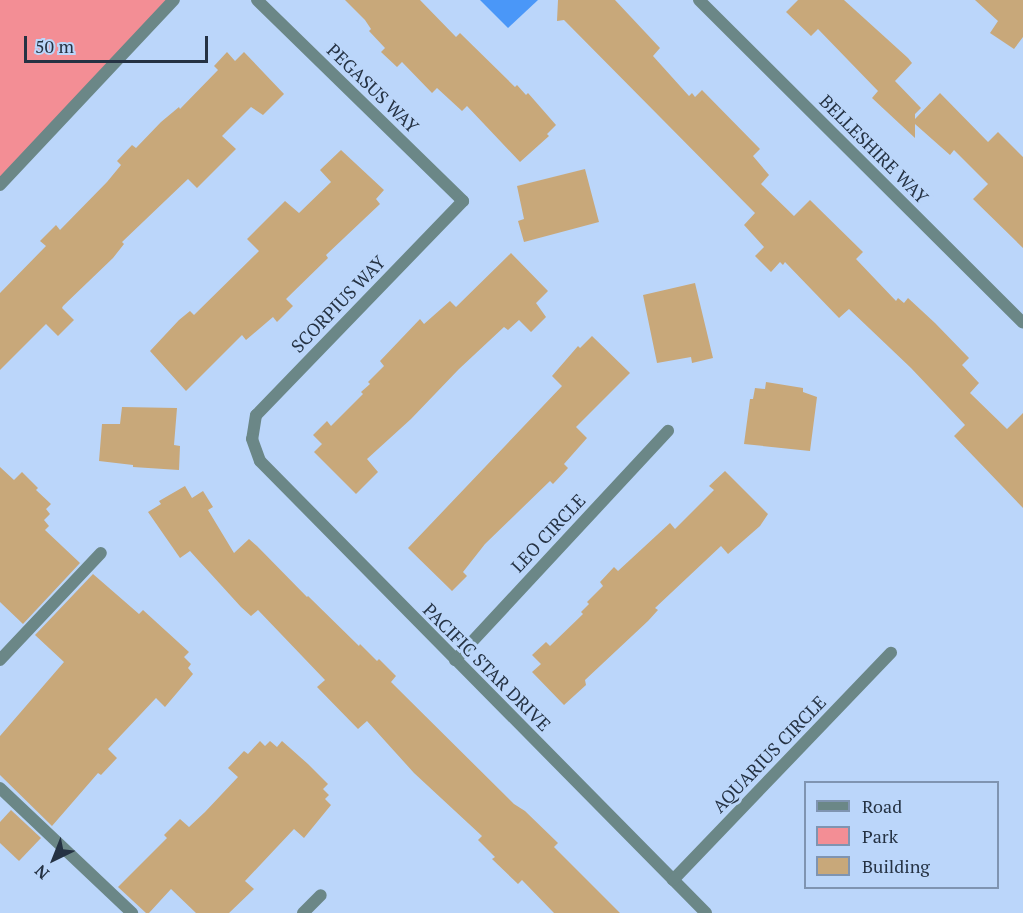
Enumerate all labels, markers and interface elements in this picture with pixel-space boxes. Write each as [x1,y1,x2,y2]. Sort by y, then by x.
scale bar [27,24,212,62]
text: 50 m [35,34,74,58]
street label: PEGASUS WAY [323,39,423,137]
street label: BELLESHIRE WAY [815,90,933,208]
street label: SCORPIUS WAY [286,251,390,357]
street label: LEO CIRCLE [506,489,590,577]
street label: PACIFIC STAR DRIVE [419,599,555,735]
street label: AQUARIUS CIRCLE [708,691,830,817]
legend [804,781,999,889]
text: Road [862,794,902,818]
text: Park [862,824,898,848]
north arrow [24,829,84,889]
text: Building [862,854,930,878]
text: N [30,860,54,884]

